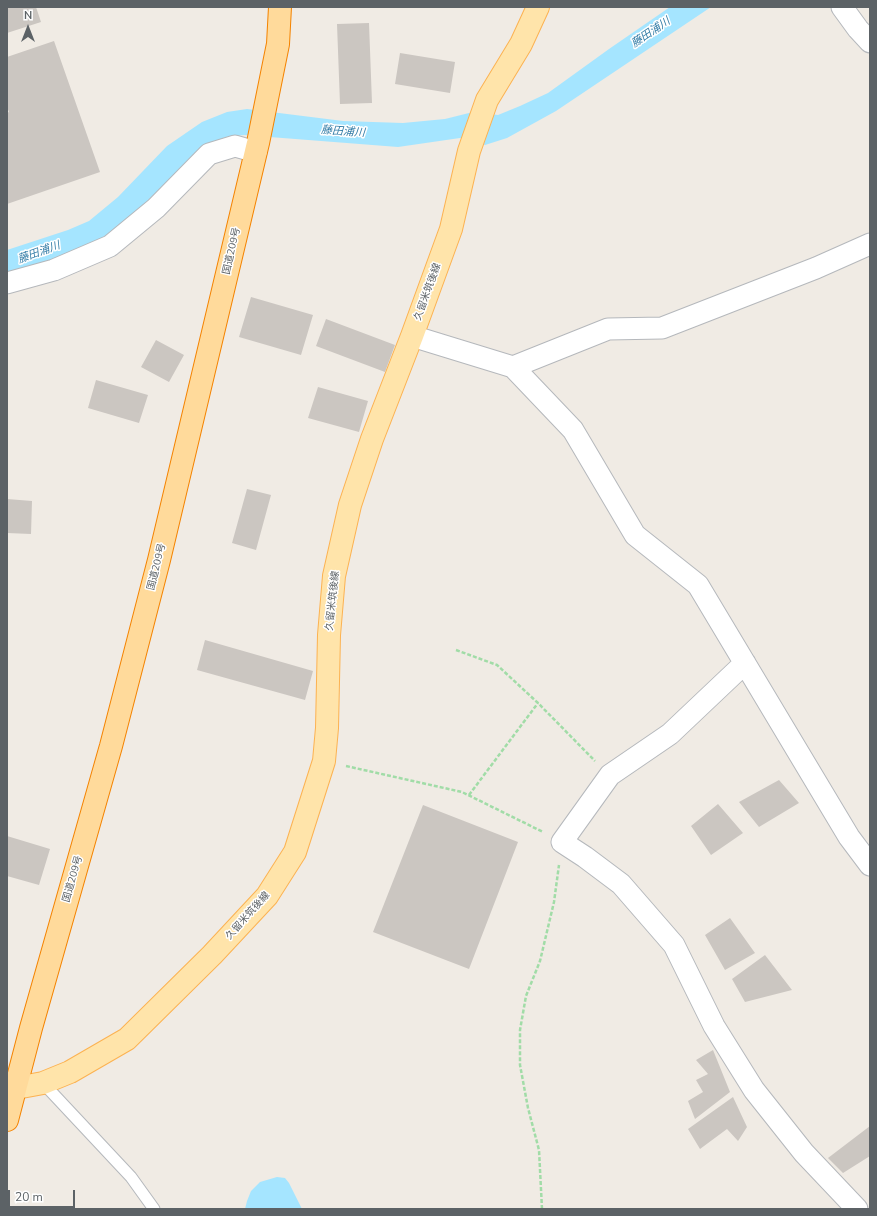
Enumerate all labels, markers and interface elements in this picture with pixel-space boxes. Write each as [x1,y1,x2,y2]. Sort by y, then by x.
north arrow [8,8,48,48]
text: N [24,8,32,23]
water label: 藤田浦川 [629,15,673,51]
water label: 藤田浦川 [321,124,365,140]
street label: 国道209号 [221,226,243,276]
water label: 藤田浦川 [16,239,62,267]
street label: 久留米筑後線 [412,262,444,322]
street label: 国道209号 [145,542,169,592]
street label: 久留米筑後線 [324,571,342,631]
street label: 国道209号 [61,854,85,904]
street label: 久留米筑後線 [223,890,273,942]
scale bar [10,1182,77,1208]
text: 20 m [15,1189,43,1205]

